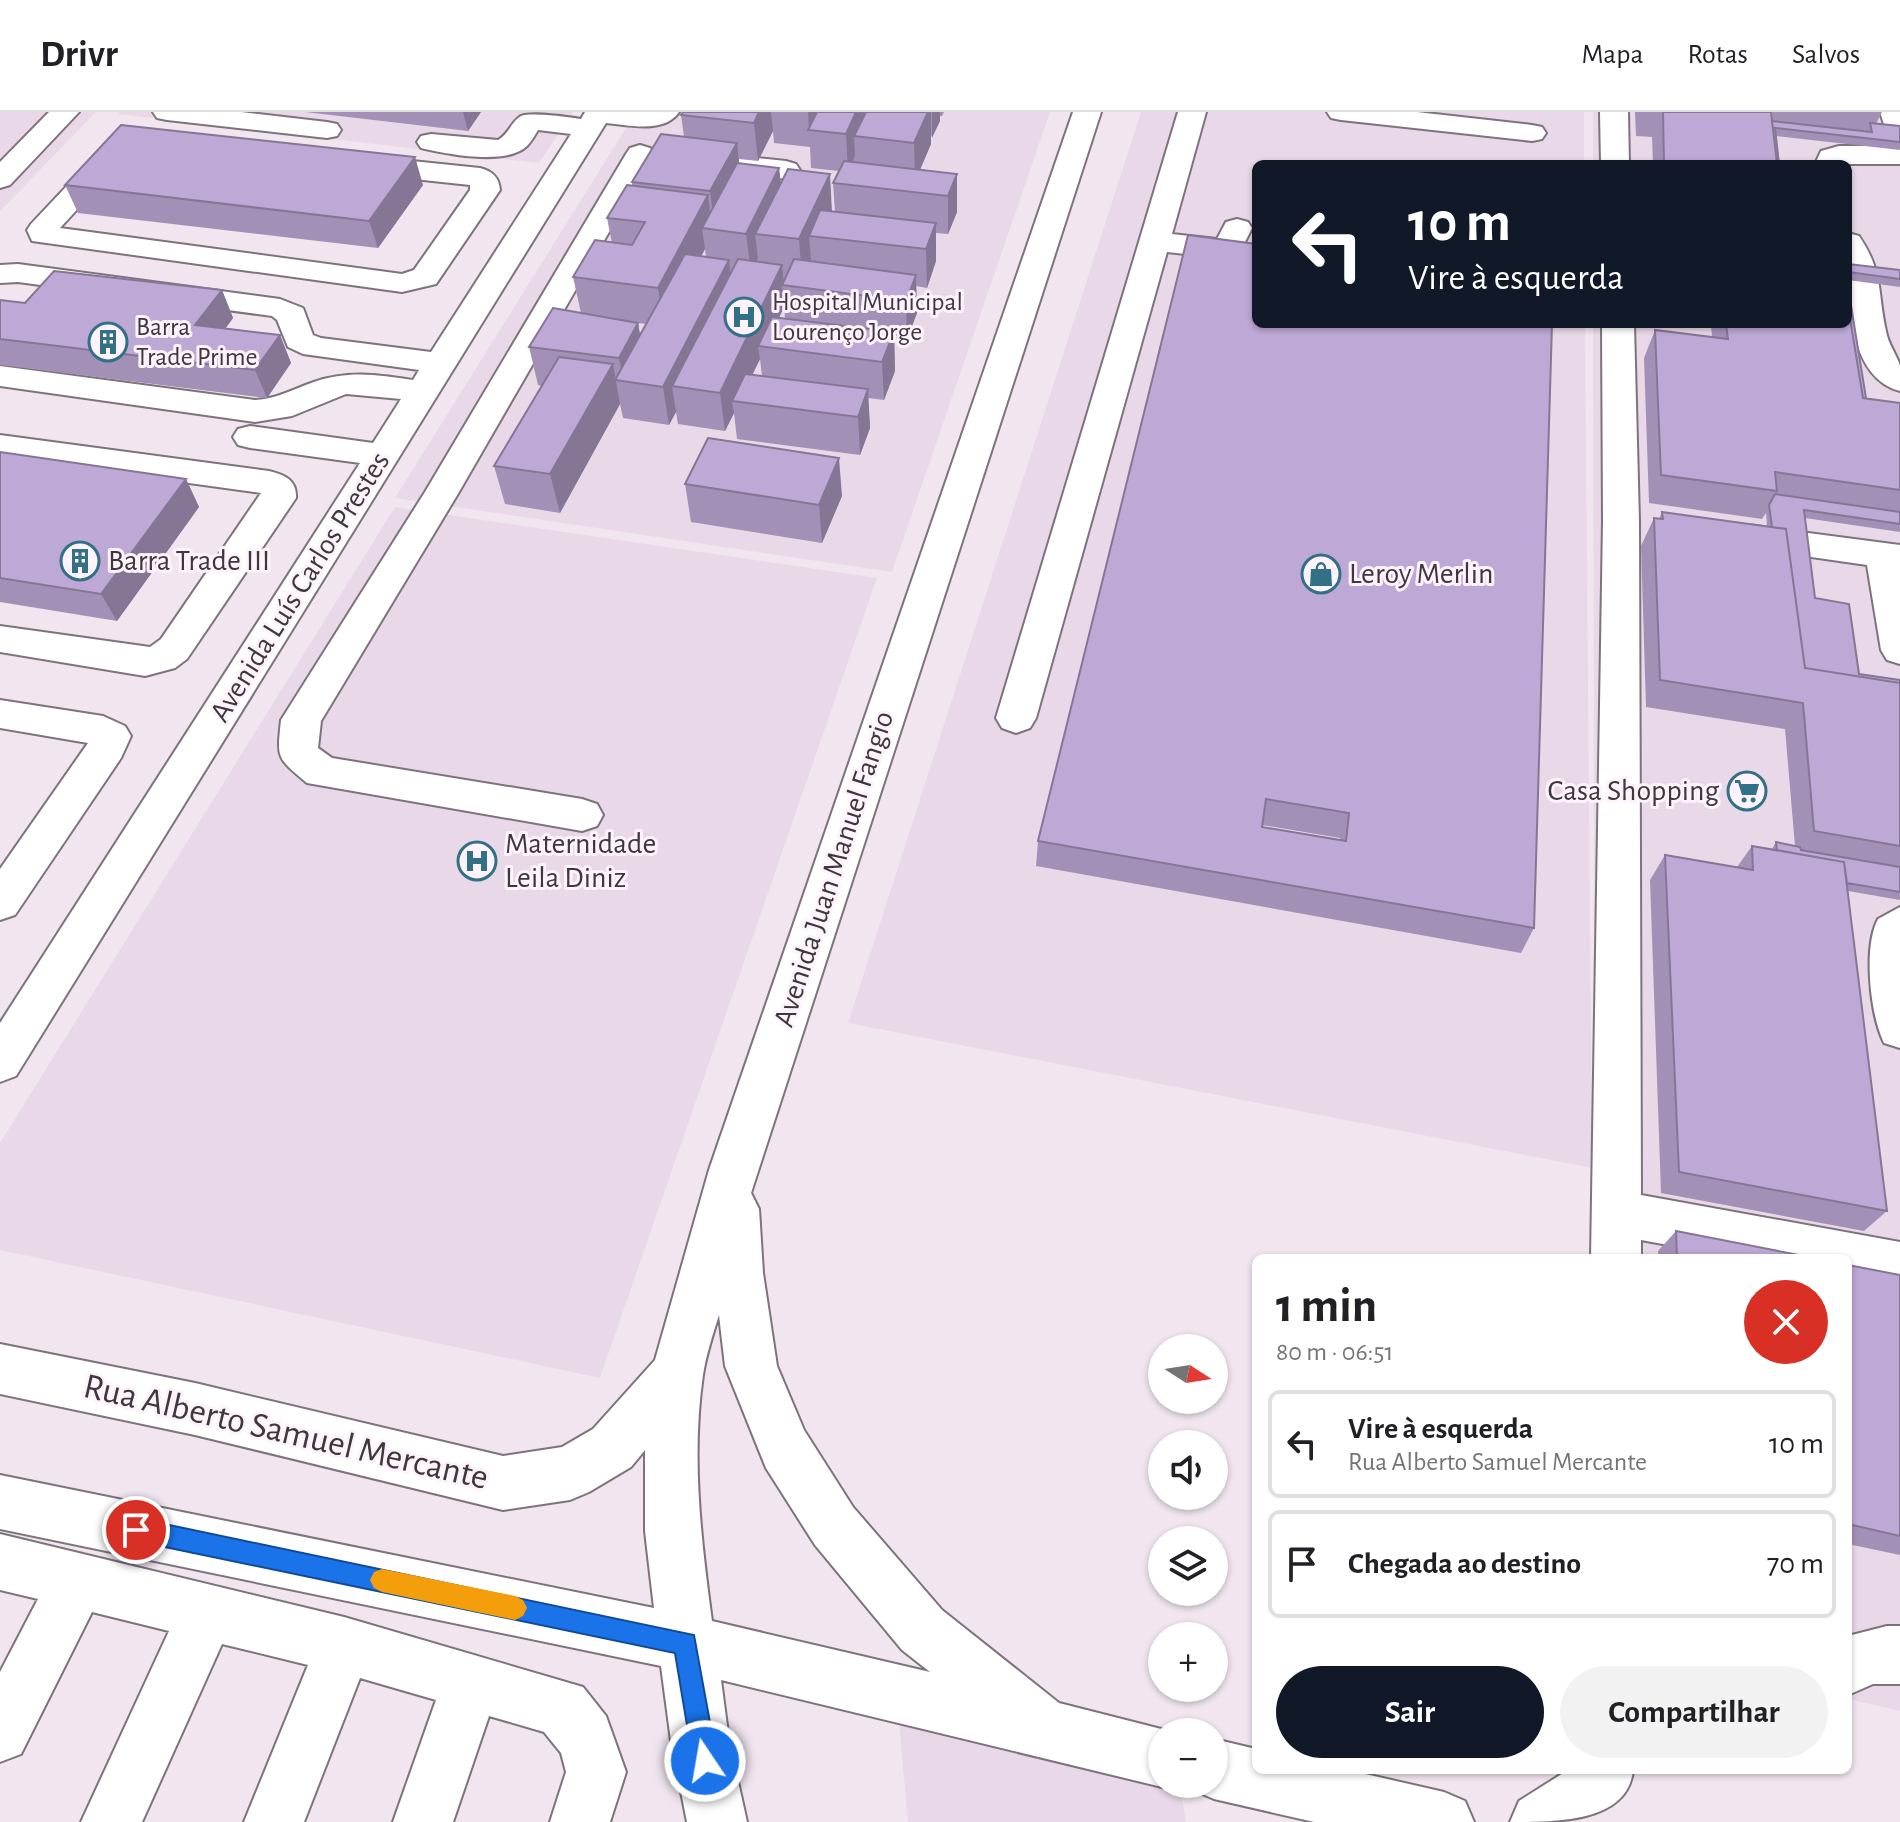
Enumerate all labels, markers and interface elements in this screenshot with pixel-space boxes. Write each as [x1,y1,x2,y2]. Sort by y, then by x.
text: Drivr [40,36,118,74]
text: Mapa [1582,41,1643,69]
text: Rotas [1687,41,1748,69]
text: Salvos [1792,41,1860,69]
icon: left [1276,192,1380,296]
text: 10 m [1408,195,1511,251]
text: Vire à esquerda [1408,260,1624,296]
place label: Hospital Municipal Lourenço Jorge [772,289,963,345]
hospital icon: Hospital Municipal Lourenço Jorge [723,296,765,338]
place label: Barra Trade Prime [136,314,258,370]
building icon: Barra Trade Prime [87,321,129,363]
street label: Avenida Luís Carlos Prestes [205,447,395,727]
building icon: Barra Trade III [59,540,101,582]
place label: Barra Trade III [108,546,270,576]
shop icon: Leroy Merlin [1300,553,1342,595]
place label: Leroy Merlin [1349,559,1493,589]
street label: Avenida Juan Manuel Fangio [769,707,899,1031]
supermarket icon: Casa Shopping [1726,770,1768,812]
place label: Casa Shopping [1548,776,1719,806]
place label: Maternidade Leila Diniz [505,829,656,893]
hospital icon: Maternidade Leila Diniz [456,840,498,882]
button: close [1744,1280,1828,1364]
text: 1 min [1276,1283,1377,1331]
north arrow [1148,1334,1228,1414]
map controls [1148,1334,1228,1798]
text: 80 m · 06:51 [1276,1339,1393,1365]
street label: Rua Alberto Samuel Mercante [80,1368,492,1496]
text: Vire à esquerda [1348,1414,1533,1444]
icon: left [1280,1422,1324,1466]
text: 10 m [1769,1429,1824,1459]
button: sound [1148,1430,1228,1510]
text: Rua Alberto Samuel Mercante [1348,1449,1647,1475]
pin [102,1496,170,1564]
icon: arrive [114,1508,158,1552]
button: layers [1148,1526,1228,1606]
icon: arrive [1280,1542,1324,1586]
text: Chegada ao destino [1348,1549,1581,1579]
text: 70 m [1767,1549,1824,1579]
button: + [1148,1622,1228,1702]
button: Sair [1276,1666,1544,1758]
button: Compartilhar [1560,1666,1828,1758]
button: − [1148,1718,1228,1798]
position arrow [663,1719,747,1803]

